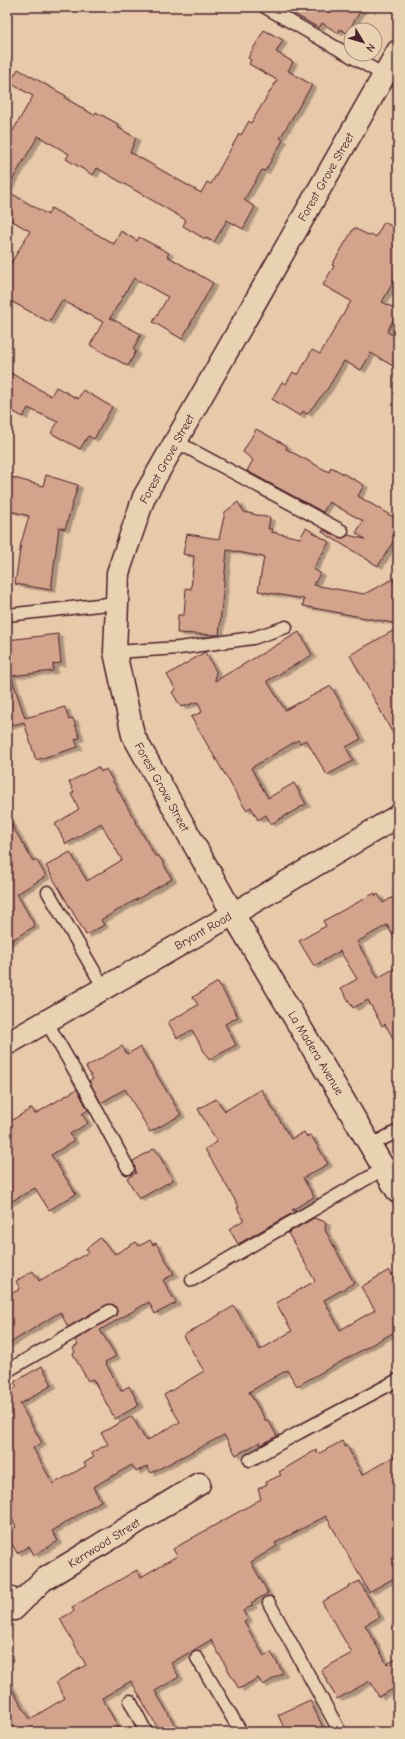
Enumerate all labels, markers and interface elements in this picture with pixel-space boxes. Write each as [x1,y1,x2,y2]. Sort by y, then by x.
north arrow [343,22,383,62]
text: N [363,41,378,55]
street label: Forest Grove Street [295,130,357,224]
street label: Forest Grove Street [137,411,198,506]
street label: Forest Grove Street [132,740,193,835]
street label: Bryant Road [172,909,234,953]
street label: La Madera Avenue [285,1008,347,1098]
street label: Kerrwood Street [65,1515,143,1571]

